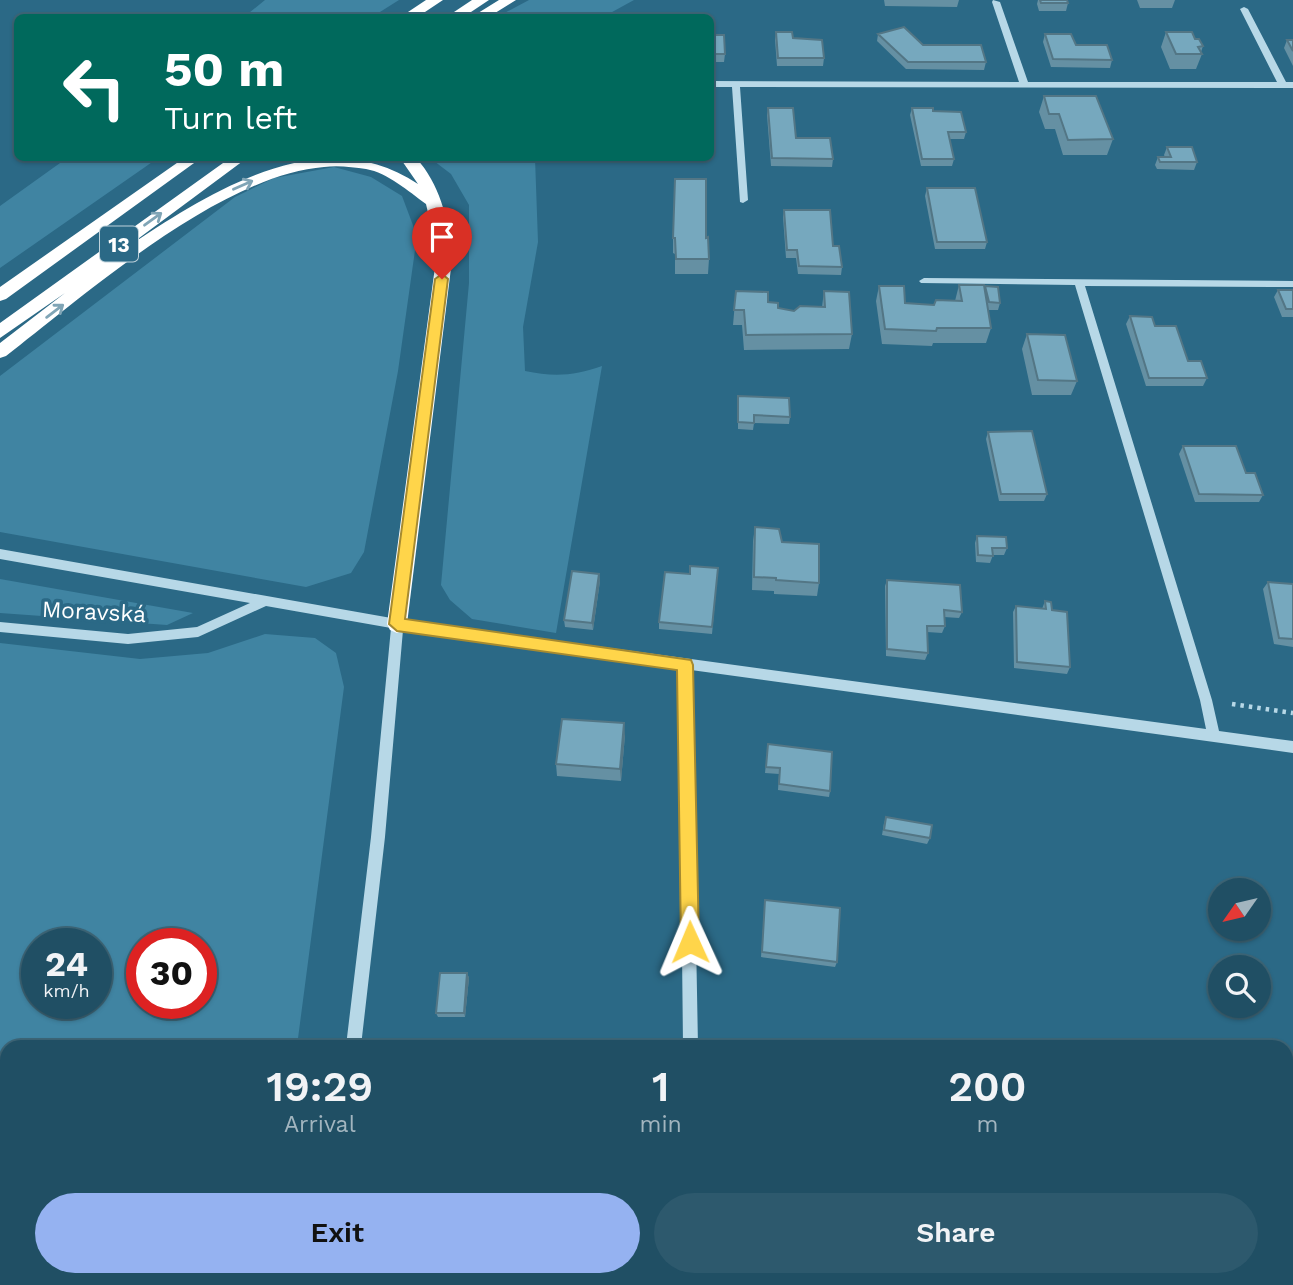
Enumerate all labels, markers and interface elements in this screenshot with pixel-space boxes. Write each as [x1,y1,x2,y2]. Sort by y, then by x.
text: 50 m [164,40,284,98]
icon: left [49,42,140,133]
text: Turn left [164,99,297,137]
one-way arrow [232,178,253,191]
pin [412,207,472,279]
one-way arrow [144,212,163,227]
icon: arrive [423,218,461,256]
road number: 13 [100,226,138,262]
one-way arrow [45,304,64,319]
street label: Moravská [41,596,147,628]
north arrow [1208,878,1270,942]
map controls [1208,878,1271,1018]
position arrow [653,905,727,979]
speed limit sign: 30 [126,928,217,1019]
text: 24 [45,943,88,985]
button: search [1208,955,1271,1018]
text: km/h [43,980,90,1001]
text: 19:29 [266,1062,373,1111]
text: 1 [652,1062,669,1111]
text: 200 [948,1062,1027,1111]
text: Arrival [284,1111,356,1138]
text: min [640,1111,682,1138]
text: m [976,1111,998,1138]
button: Exit [35,1193,640,1273]
button: Share [654,1193,1258,1273]

